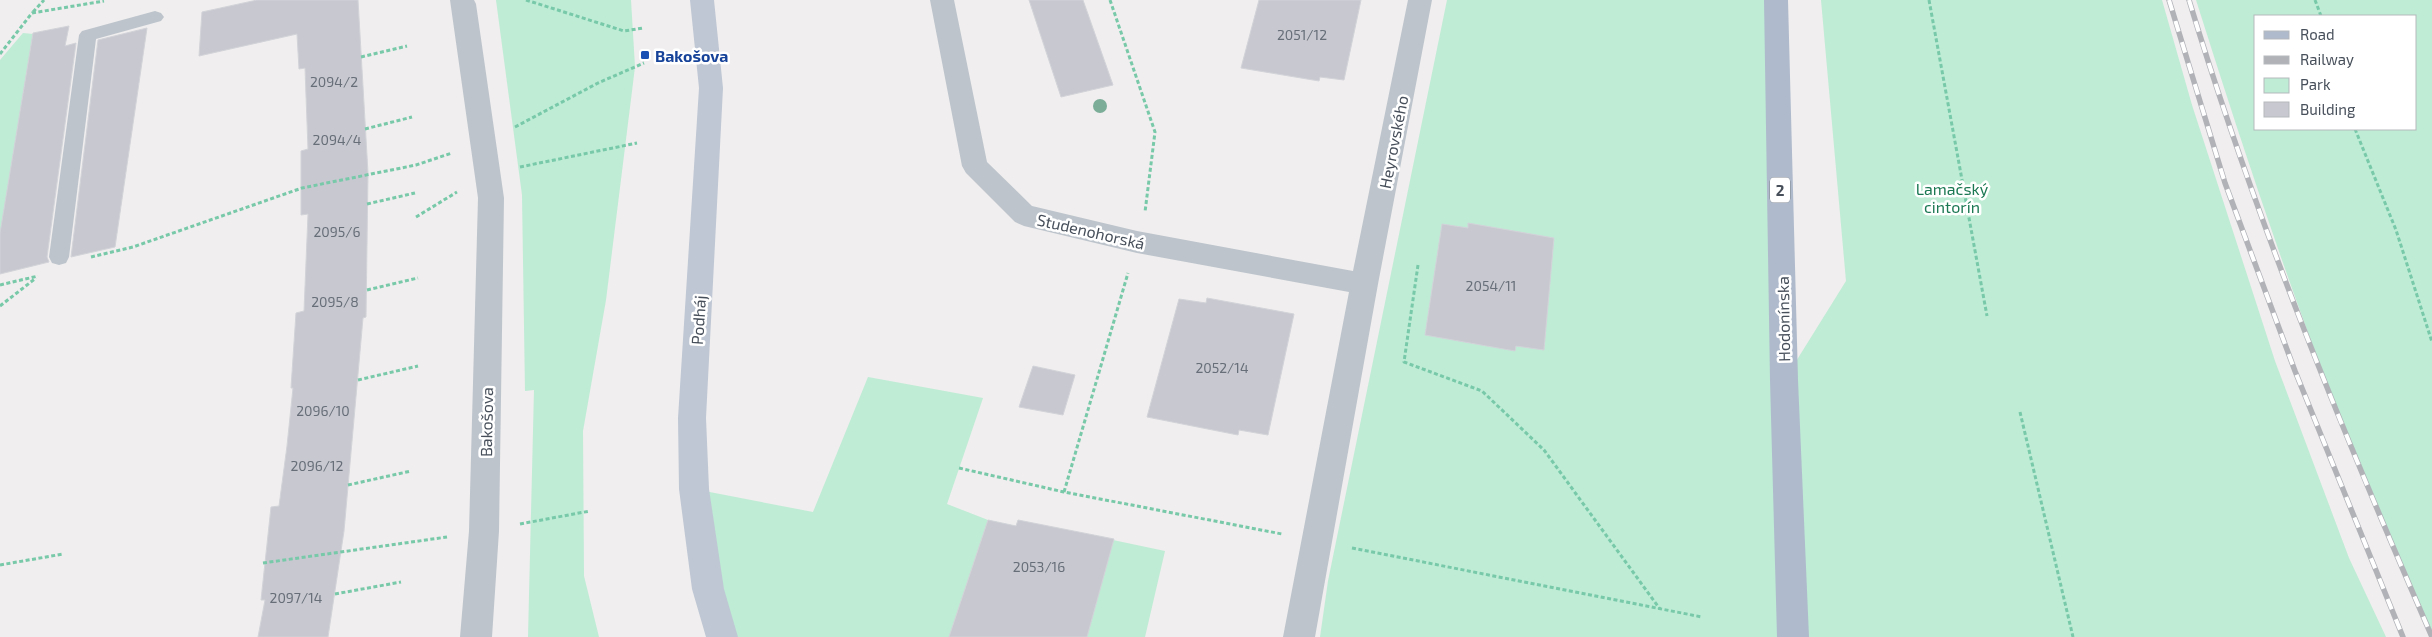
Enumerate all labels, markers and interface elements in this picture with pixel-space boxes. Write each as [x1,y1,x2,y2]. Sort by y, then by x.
legend [2254,15,2417,130]
text: Road [2300,25,2335,43]
house number: 2051/12 [1277,26,1327,43]
place label: Bakošova [655,46,728,65]
marker: Bakošova [639,49,651,61]
text: Railway [2300,50,2354,68]
house number: 2094/2 [310,73,358,90]
text: Park [2300,75,2331,93]
street label: Heyrovského [1375,94,1411,190]
text: Building [2300,100,2356,118]
house number: 2094/4 [313,131,361,148]
road number: 2 [1770,178,1790,202]
park label: Lamačský cintorín [1916,179,1989,216]
street label: Studenohorská [1035,209,1147,253]
house number: 2095/6 [313,223,361,240]
street label: Hodonínska [1773,276,1793,362]
house number: 2054/11 [1466,277,1516,294]
house number: 2095/8 [311,293,359,310]
street label: Podháj [687,295,710,346]
house number: 2052/14 [1195,359,1249,376]
street label: Bakošova [476,387,496,457]
house number: 2096/10 [296,402,350,419]
house number: 2096/12 [290,457,344,474]
house number: 2053/16 [1013,558,1065,575]
house number: 2097/14 [270,589,322,606]

